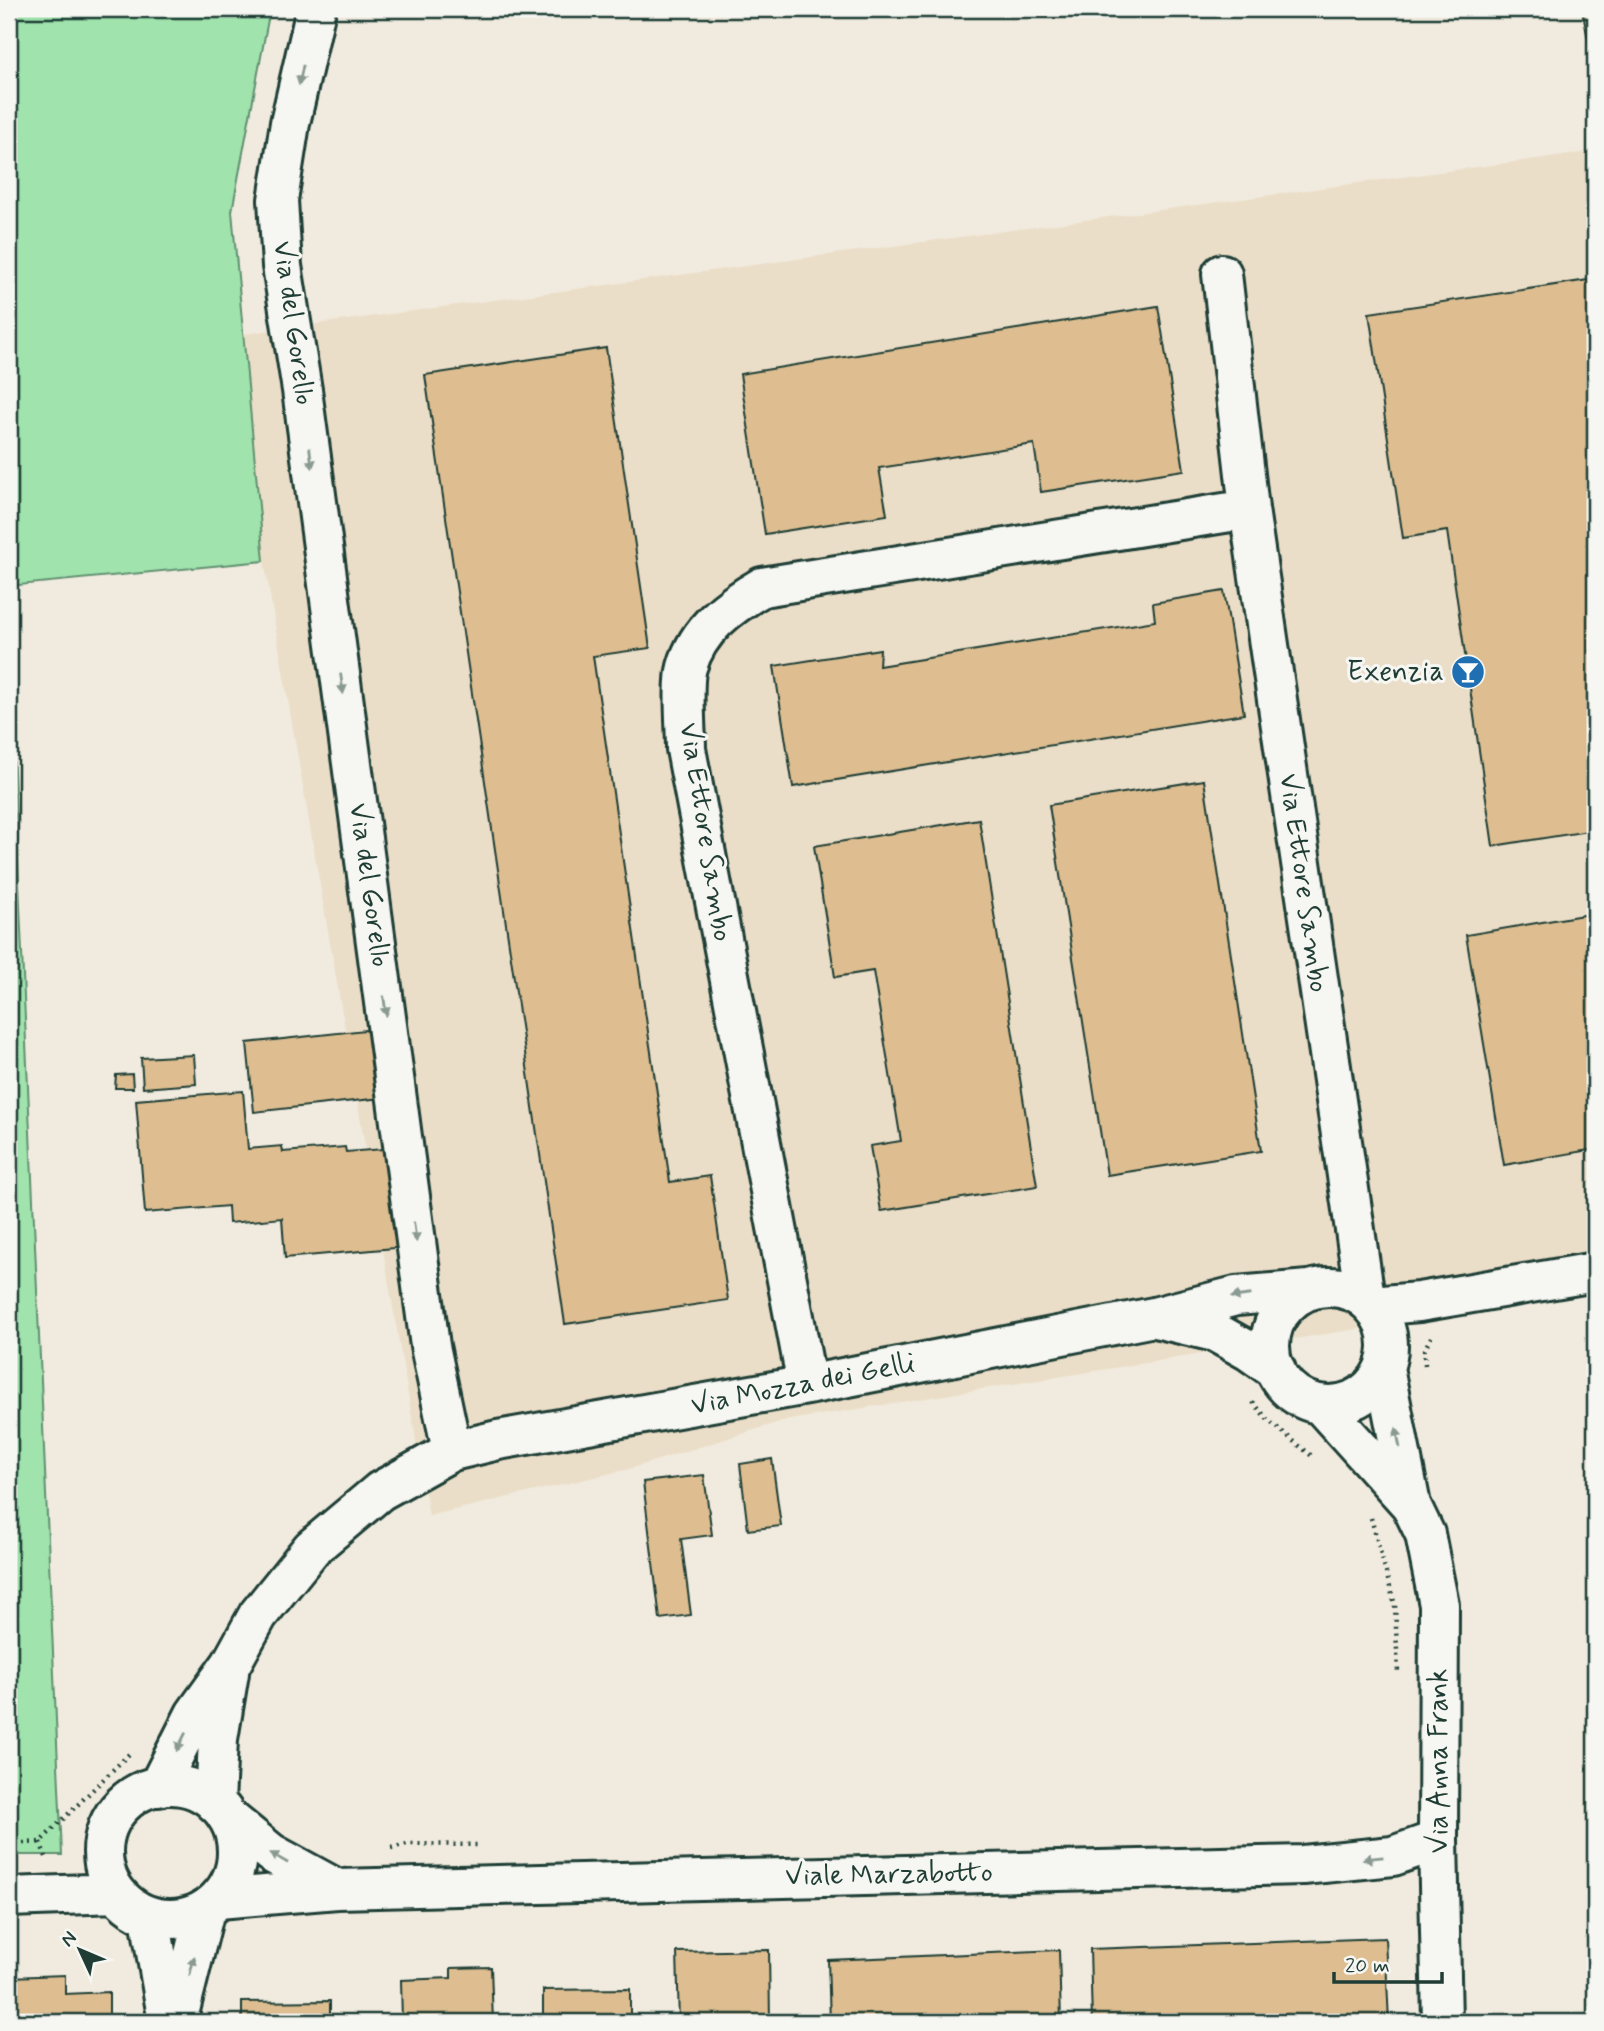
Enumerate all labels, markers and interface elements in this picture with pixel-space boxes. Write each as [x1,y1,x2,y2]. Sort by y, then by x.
one-way arrow [295,64,306,86]
street label: Via del Gorello [263,239,323,407]
one-way arrow [306,447,317,469]
bar icon: Exenzia [1449,653,1487,691]
place label: Exenzia [1347,654,1444,691]
one-way arrow [336,673,347,695]
street label: Via Ettore Sambo [669,720,741,944]
street label: Via Ettore Sambo [1269,771,1337,995]
street label: Via del Gorello [339,801,399,969]
one-way arrow [379,995,390,1017]
one-way arrow [410,1221,421,1243]
one-way arrow [1230,1291,1252,1302]
street label: Via Mozza dei Gelli [688,1345,918,1425]
one-way arrow [1392,1427,1403,1449]
street label: Via Anna Frank [1421,1668,1458,1853]
one-way arrow [175,1732,186,1752]
one-way arrow [269,1851,288,1864]
one-way arrow [1361,1853,1383,1864]
street label: Viale Marzabotto [785,1855,993,1895]
north arrow [46,1916,116,1986]
text: N [55,1926,82,1952]
scale bar [1334,1940,1443,1984]
text: 20 m [1345,1952,1390,1980]
one-way arrow [186,1955,197,1977]

